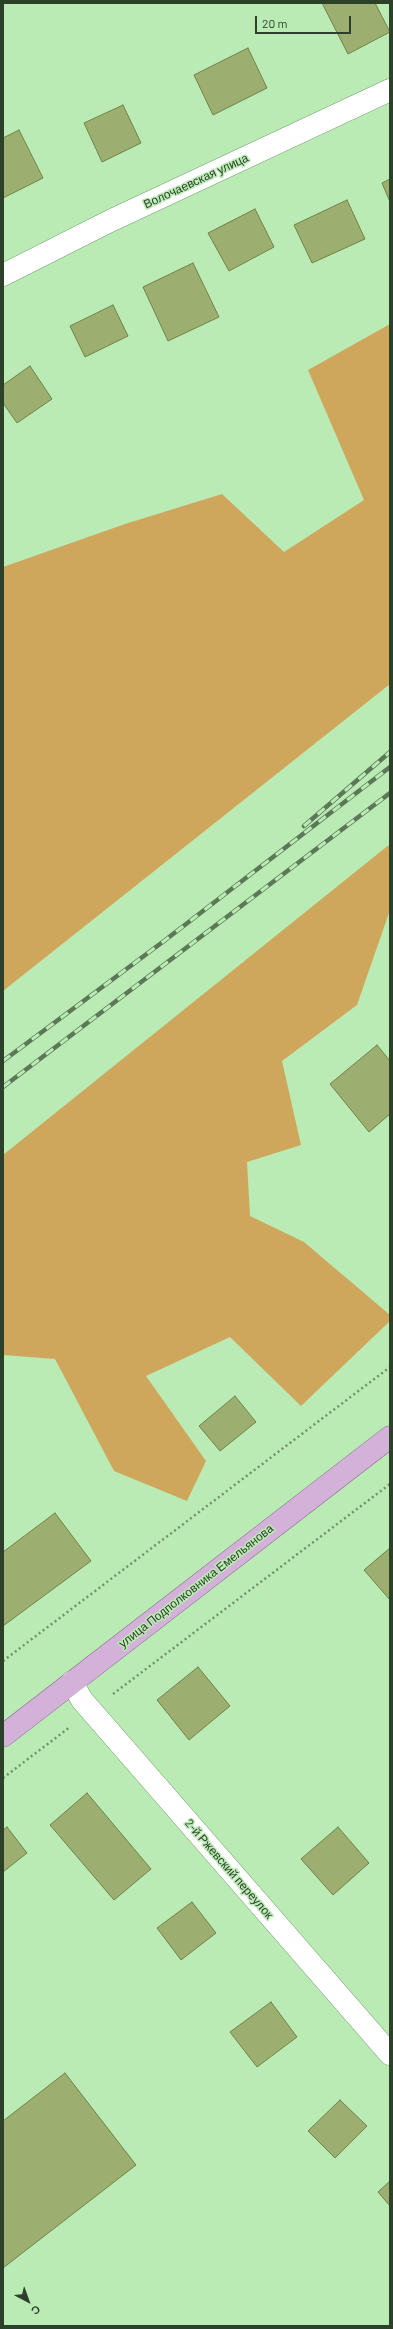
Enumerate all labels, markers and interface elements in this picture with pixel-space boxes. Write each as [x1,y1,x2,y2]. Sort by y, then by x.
scale bar [257,8,353,34]
text: 20 m [262,16,288,30]
street label: Волочаевская улица [141,150,251,212]
street label: улица Подполковника Емельянова [116,1521,276,1651]
street label: 2-й Ржевский переулок [182,1816,276,1922]
north arrow [8,2281,48,2321]
text: С [29,2303,43,2318]

